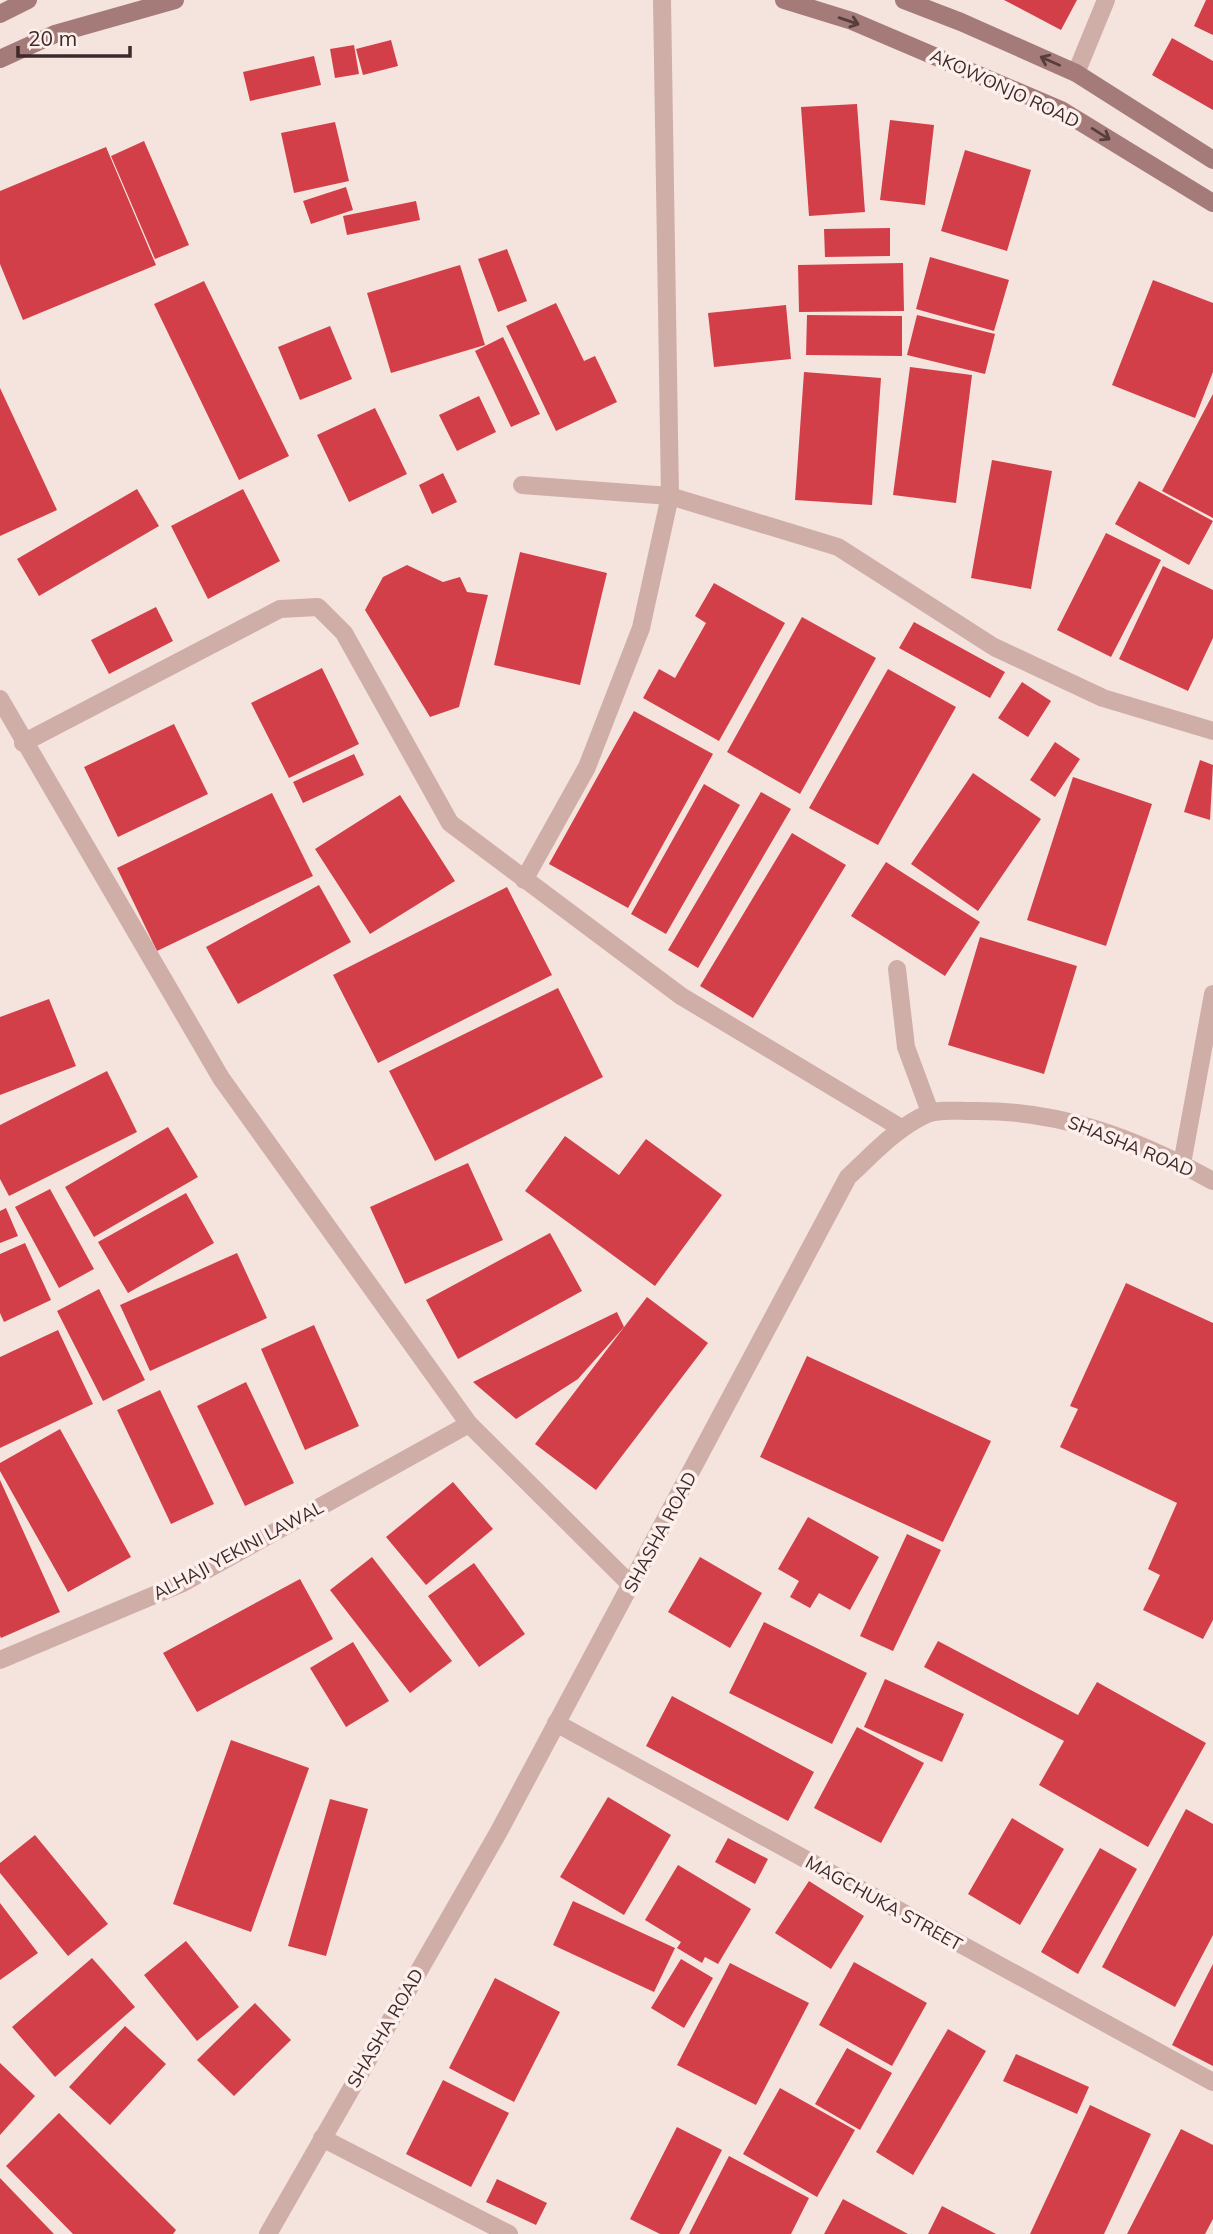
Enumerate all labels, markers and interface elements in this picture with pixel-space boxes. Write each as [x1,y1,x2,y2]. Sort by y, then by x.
scale bar [18,14,130,58]
one-way arrow [838,16,860,28]
text: 20 m [28,25,77,51]
street label: AKOWONJO ROAD [927,43,1083,133]
one-way arrow [1040,54,1061,67]
one-way arrow [1091,127,1110,142]
street label: SHASHA ROAD [1065,1110,1197,1182]
street label: SHASHA ROAD [618,1468,702,1596]
street label: ALHAJI YEKINI LAWAL [149,1495,327,1605]
street label: MAGCHUKA STREET [802,1850,967,1956]
street label: SHASHA ROAD [342,1964,428,2092]

